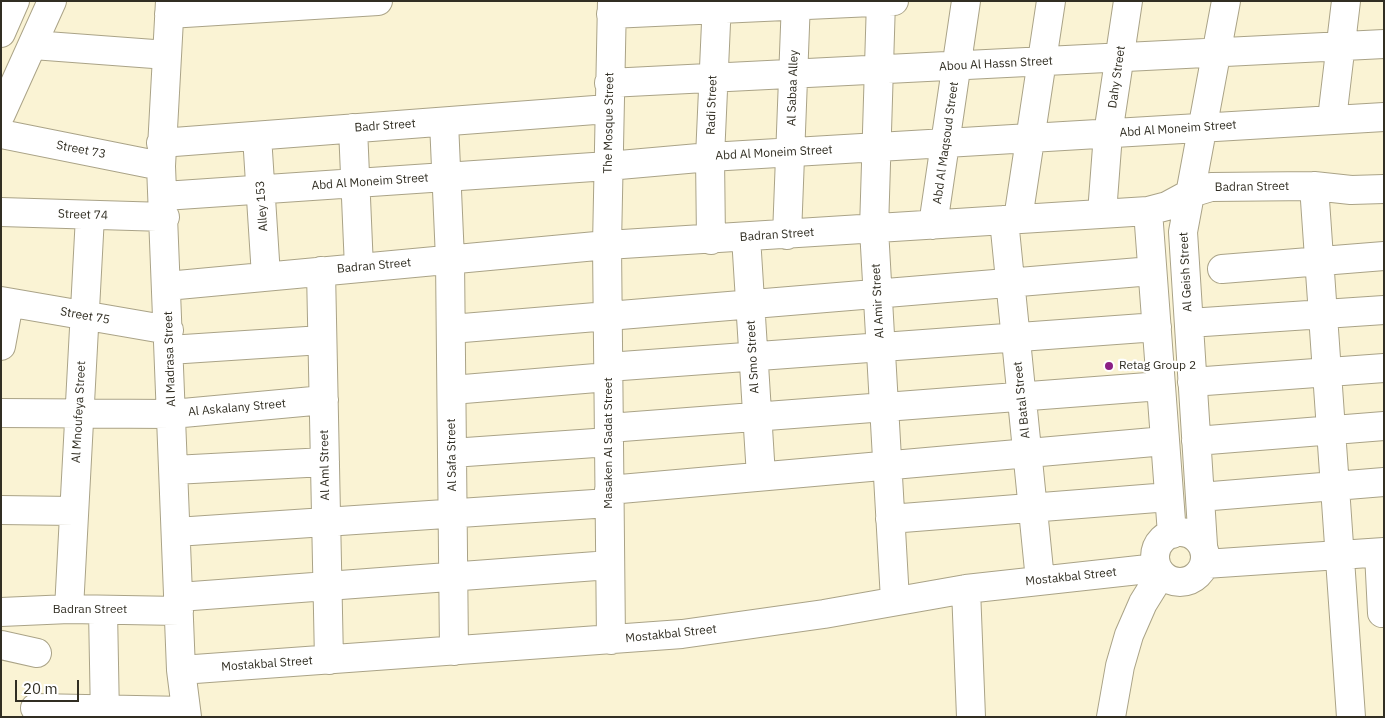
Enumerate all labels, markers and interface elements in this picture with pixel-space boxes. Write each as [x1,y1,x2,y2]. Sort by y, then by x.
street label: Dahy Street [1105,45,1129,109]
street label: Al Sabaa Alley [784,50,802,126]
street label: Abou Al Hassn Street [939,54,1053,74]
street label: The Mosque Street [601,72,617,174]
street label: Radi Street [704,75,720,135]
street label: Abd Al Maqsoud Street [930,81,962,205]
street label: Badr Street [354,117,416,135]
street label: Abd Al Moneim Street [1119,118,1237,140]
street label: Street 73 [55,138,107,162]
street label: Abd Al Moneim Street [715,143,833,163]
street label: Abd Al Moneim Street [311,171,429,193]
street label: Badran Street [1215,179,1289,195]
street label: Alley 153 [253,180,271,232]
street label: Street 74 [58,207,108,223]
street label: Badran Street [739,225,815,245]
street label: Al Geish Street [1177,232,1195,312]
street label: Badran Street [336,256,412,276]
street label: Al Amir Street [869,263,887,339]
street label: Street 75 [59,305,111,327]
street label: Al Madrasa Street [161,311,179,407]
street label: Al Smo Street [744,320,762,394]
place label: Retag Group 2 [1119,359,1196,373]
marker: Retag Group 2 [1103,360,1115,372]
street label: Al Mnoufeya Street [69,361,89,463]
street label: Al Batal Street [1011,361,1033,439]
street label: Masaken Al Sadat Street [602,377,616,509]
street label: Al Askalany Street [187,397,287,419]
street label: Al Safa Street [444,418,460,492]
street label: Al Aml Street [317,429,333,501]
street label: Mostakbal Street [1025,565,1117,589]
street label: Badran Street [53,603,127,617]
street label: Mostakbal Street [625,622,717,646]
street label: Mostakbal Street [221,654,313,674]
scale bar [18,670,81,702]
text: 20 m [23,679,58,698]

